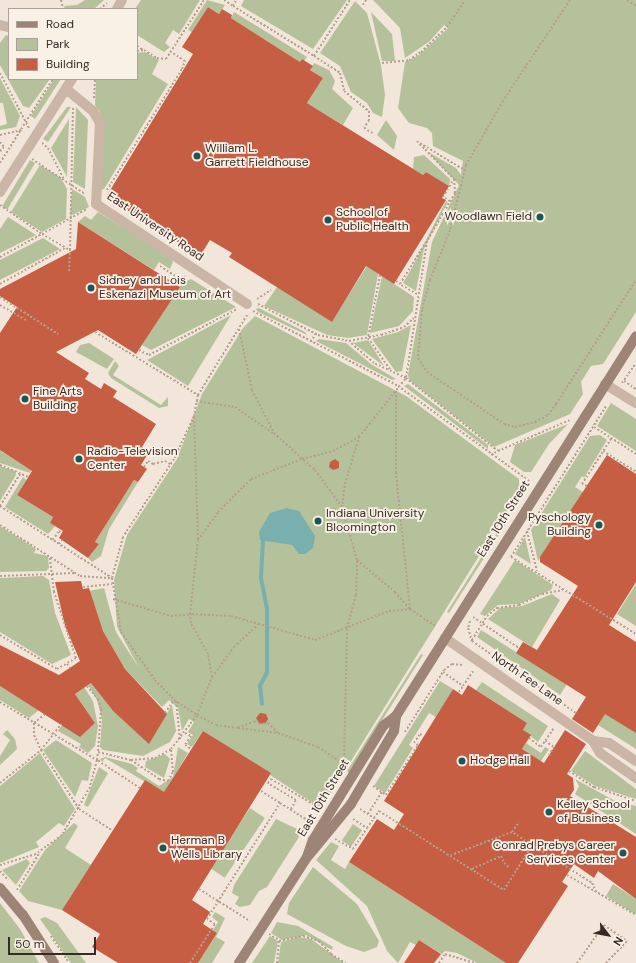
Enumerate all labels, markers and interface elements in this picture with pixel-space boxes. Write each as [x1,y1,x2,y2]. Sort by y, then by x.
legend [8,8,138,80]
text: Road [46,16,74,32]
text: Park [46,36,70,52]
text: Building [46,56,90,72]
place label: William L. Garrett Fieldhouse [205,142,309,170]
marker: William L. Garrett Fieldhouse [192,151,202,161]
street label: East University Road [104,189,206,265]
place label: School of Public Health [336,206,409,234]
place label: Woodlawn Field [445,210,532,224]
marker: Woodlawn Field [535,212,545,222]
marker: School of Public Health [323,215,333,225]
place label: Sidney and Lois Eskenazi Museum of Art [99,274,231,302]
marker: Sidney and Lois Eskenazi Museum of Art [86,283,96,293]
place label: Fine Arts Building [33,385,82,413]
marker: Fine Arts Building [20,394,30,404]
place label: Radio-Television Center [87,445,178,473]
marker: Radio-Television Center [74,454,84,464]
street label: East 10th Street [475,478,533,560]
place label: Indiana University Bloomington [326,507,424,535]
place label: Pyschology Building [528,511,591,539]
marker: Indiana University Bloomington [313,516,323,526]
marker: Pyschology Building [594,520,604,530]
street label: North Fee Lane [488,649,566,709]
place label: Hodge Hall [470,754,529,768]
marker: Hodge Hall [457,756,467,766]
street label: East 10th Street [295,757,353,839]
place label: Kelley School of Business [557,798,630,826]
marker: Kelley School of Business [544,807,554,817]
place label: Herman B Wells Library [171,834,242,862]
place label: Conrad Prebys Career Services Center [493,839,615,867]
marker: Herman B Wells Library [158,843,168,853]
marker: Conrad Prebys Career Services Center [618,848,628,858]
north arrow [588,915,628,955]
scale bar [10,929,98,955]
text: N [610,934,626,948]
text: 50 m [15,936,44,952]

